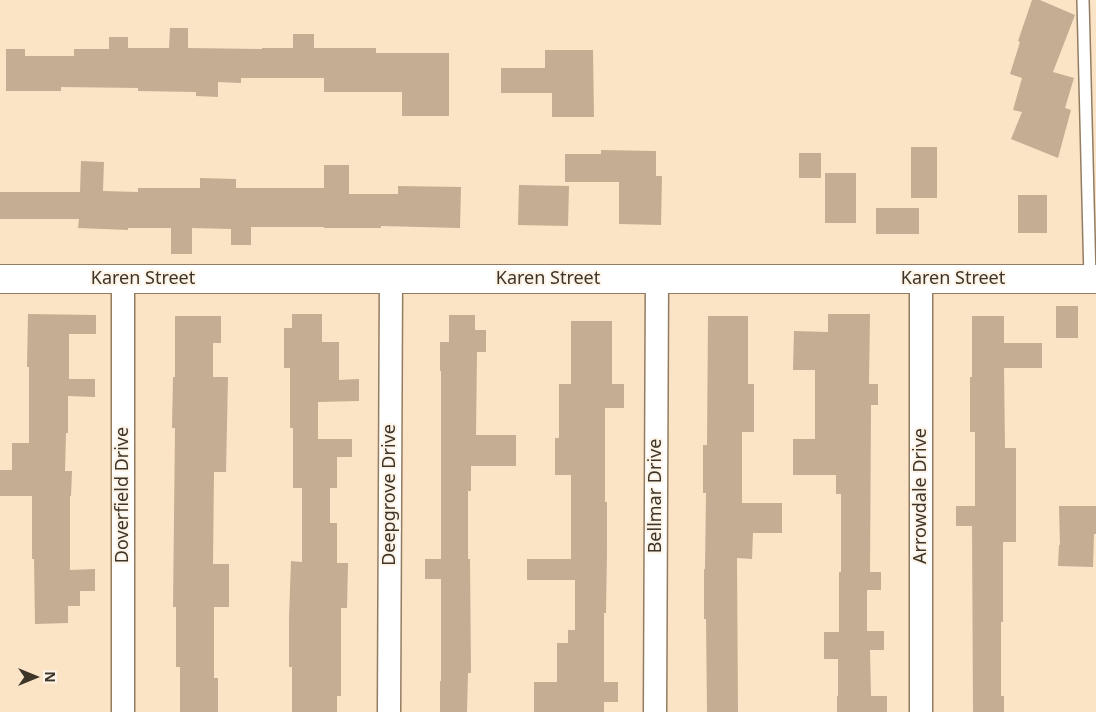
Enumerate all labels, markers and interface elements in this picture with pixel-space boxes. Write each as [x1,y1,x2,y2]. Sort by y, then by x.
street label: Karen Street [91,268,195,290]
street label: Karen Street [496,268,600,290]
street label: Karen Street [901,268,1005,290]
street label: Deepgrove Drive [379,424,401,566]
street label: Doverfield Drive [112,427,134,563]
street label: Arrowdale Drive [910,428,932,564]
street label: Bellmar Drive [645,439,667,553]
north arrow [10,652,60,702]
text: N [41,671,60,683]

